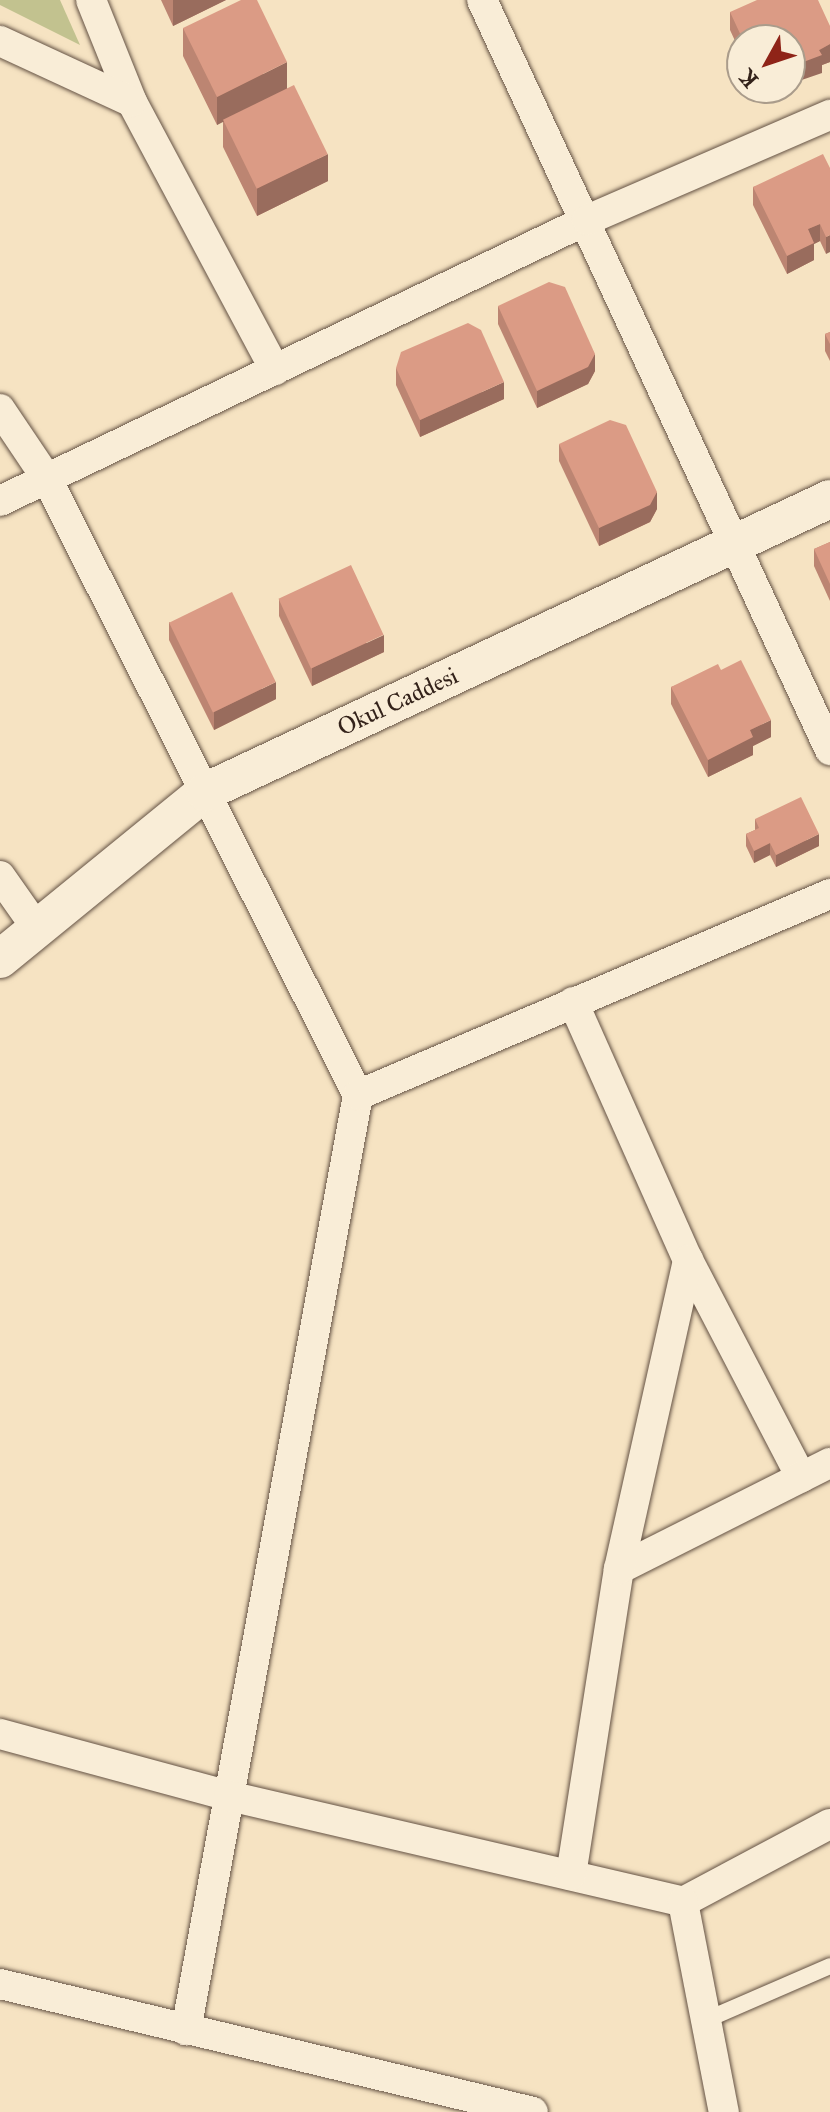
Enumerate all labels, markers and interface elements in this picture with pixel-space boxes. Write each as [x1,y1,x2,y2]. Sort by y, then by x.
north arrow [726,24,806,104]
text: K [733,64,764,93]
street label: Okul Caddesi [333,662,463,742]

